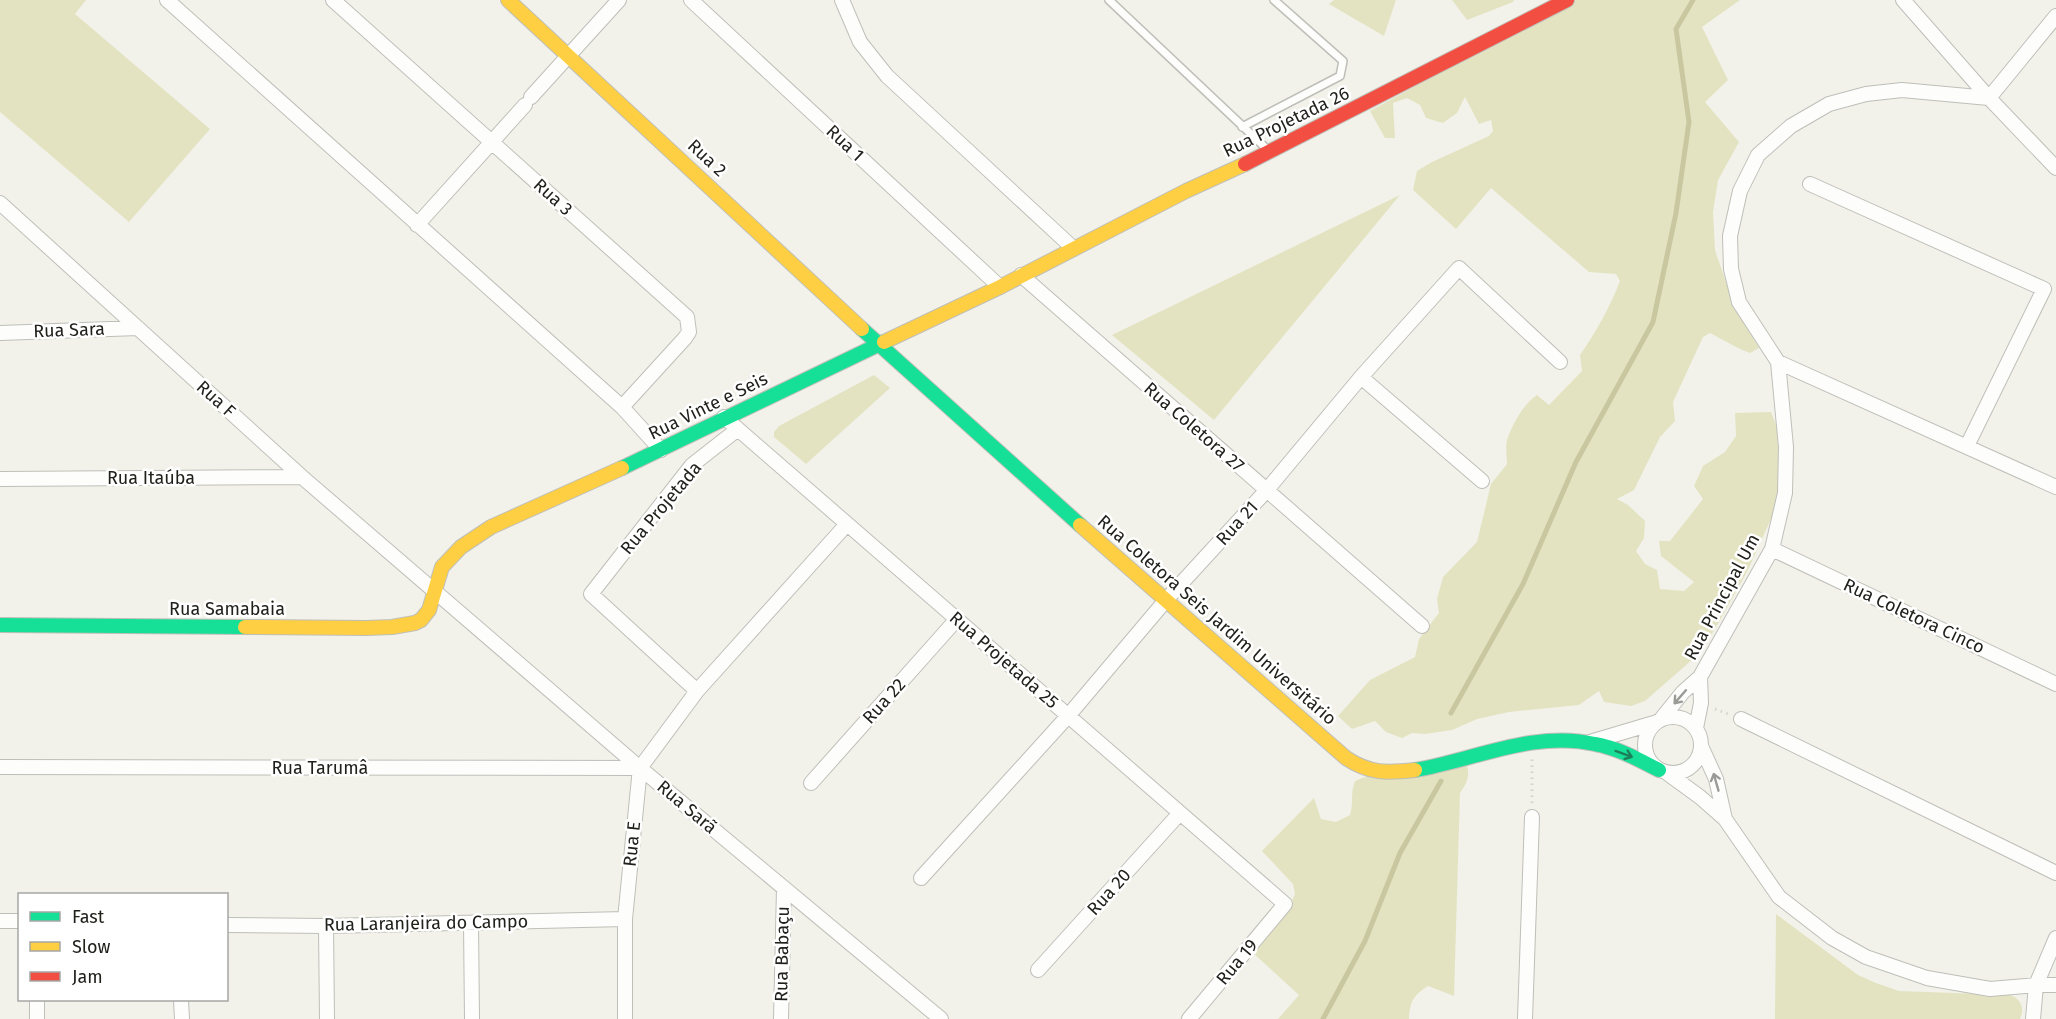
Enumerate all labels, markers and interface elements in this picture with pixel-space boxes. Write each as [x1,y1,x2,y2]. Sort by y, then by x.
street label: Rua Projetada 26 [1219,82,1353,162]
street label: Rua 1 [822,120,868,166]
street label: Rua 2 [683,135,731,181]
street label: Rua 3 [529,174,577,220]
street label: Rua Sara [33,318,105,342]
street label: Rua Vinte e Seis [645,368,771,444]
street label: Rua F [192,376,240,422]
street label: Rua Coletora 27 [1139,378,1249,476]
street label: Rua Projetada [616,457,706,559]
street label: Rua Itaúba [107,467,195,489]
street label: Rua 21 [1211,496,1263,550]
street label: Rua Coletora Seis Jardim Universitário [1093,510,1341,730]
street label: Rua Principal Um [1679,530,1765,664]
street label: Rua Coletora Cinco [1840,574,1988,658]
street label: Rua Samabaia [169,598,285,620]
street label: Rua Projetada 25 [945,607,1063,713]
street label: Rua 22 [858,674,910,728]
one-way arrow [1673,689,1687,704]
one-way arrow [1614,749,1633,760]
street label: Rua Tarumâ [272,757,368,779]
one-way arrow [1710,773,1721,792]
street label: Rua Sarã [652,776,722,838]
street label: Rua E [619,820,645,868]
street label: Rua 20 [1082,864,1136,920]
legend [18,893,228,1001]
text: Fast [72,906,105,928]
street label: Rua Babaçu [770,906,794,1002]
street label: Rua Laranjeira do Campo [324,910,528,936]
street label: Rua 19 [1211,935,1263,989]
text: Slow [72,936,111,958]
text: Jam [72,966,103,988]

